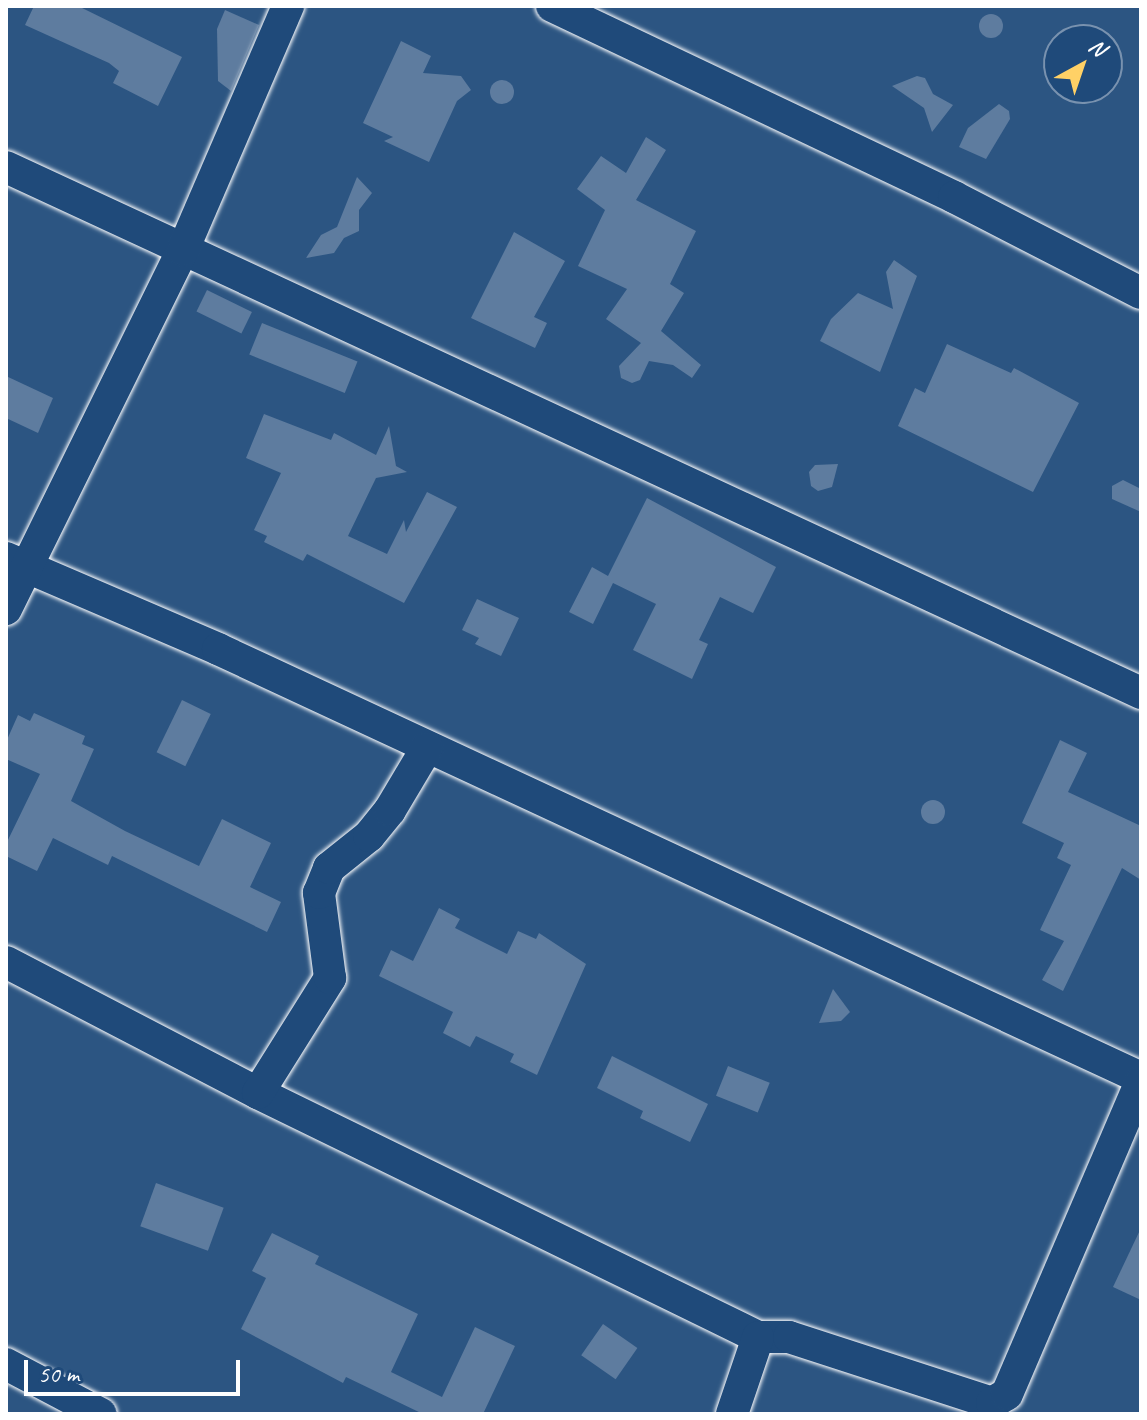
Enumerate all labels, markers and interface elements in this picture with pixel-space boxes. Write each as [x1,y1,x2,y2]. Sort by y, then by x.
north arrow [1043,24,1123,104]
text: N [1083,32,1111,62]
scale bar [28,1344,244,1394]
text: 50 m [38,1359,79,1389]

